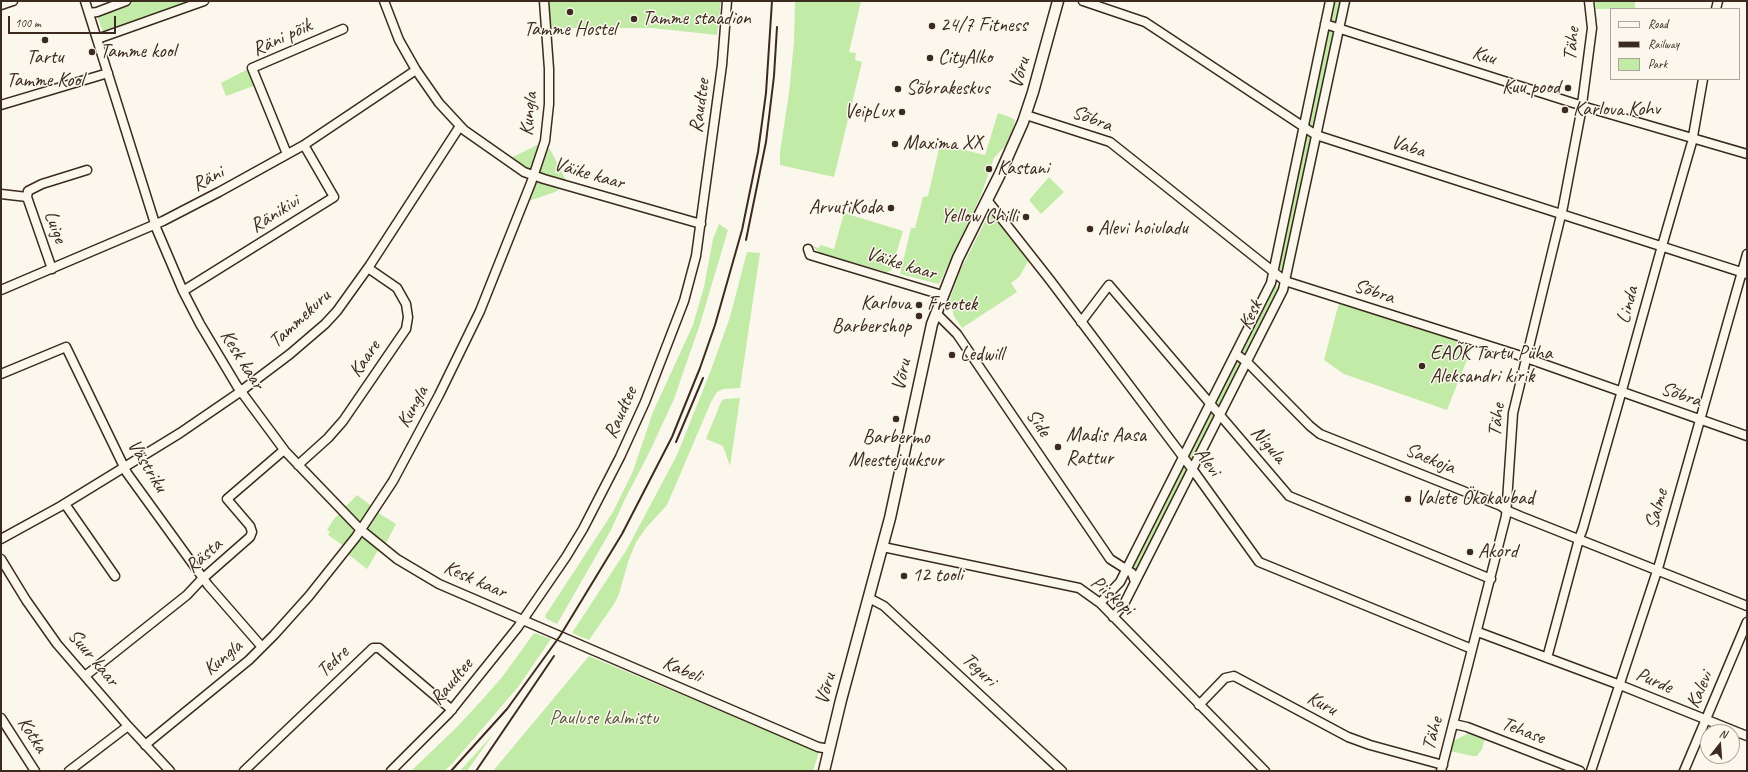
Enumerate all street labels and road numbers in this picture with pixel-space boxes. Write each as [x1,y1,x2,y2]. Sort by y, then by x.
street label: Räni põik [249,14,315,62]
street label: Tähe [1558,26,1586,62]
street label: Kuu [1469,41,1499,71]
street label: Võru [1004,55,1036,91]
street label: Raudtee [684,78,716,134]
street label: Kungla [515,91,543,137]
street label: Sõbra [1068,100,1116,138]
street label: Vaba [1388,130,1428,164]
street label: Väike kaar [551,153,627,195]
street label: Räni [188,161,228,197]
street label: Ränikivi [246,190,304,238]
street label: Luige [38,208,72,246]
street label: Väike kaar [863,242,939,286]
street label: Sõbra [1351,274,1397,310]
street label: Linda [1612,284,1644,326]
street label: Tammekuru [264,285,336,353]
street label: Kesk [1234,296,1268,334]
street label: Kesk kaar [214,326,270,394]
street label: Kaare [344,336,386,382]
street label: Võru [887,357,917,393]
street label: Sõbra [1658,377,1704,413]
street label: Kungla [392,382,434,432]
street label: Raudtee [599,383,643,443]
street label: Tähe [1483,402,1511,438]
street label: Side [1020,405,1056,441]
street label: Nigula [1245,421,1291,469]
street label: Västriku [122,435,172,497]
street label: Saekoja [1401,438,1459,480]
street label: Alevi [1188,443,1226,481]
street label: Salme [1640,486,1674,532]
street label: Rästa [180,533,228,579]
street label: Kesk kaar [440,556,510,604]
street label: Piiskopi [1085,571,1139,621]
street label: Suur kaar [62,624,124,692]
street label: Kungla [199,635,247,681]
street label: Tedre [312,641,354,683]
street label: Teguri [956,648,1002,692]
street label: Kabeli [659,651,705,689]
street label: Raudtee [425,654,479,710]
street label: Purde [1632,663,1676,699]
street label: Kalevi [1682,668,1718,712]
street label: Võru [810,671,842,707]
street label: Kuru [1303,686,1341,722]
street label: Tehase [1498,712,1548,750]
street label: Kotka [12,713,52,757]
street label: Tähe [1417,715,1449,753]

